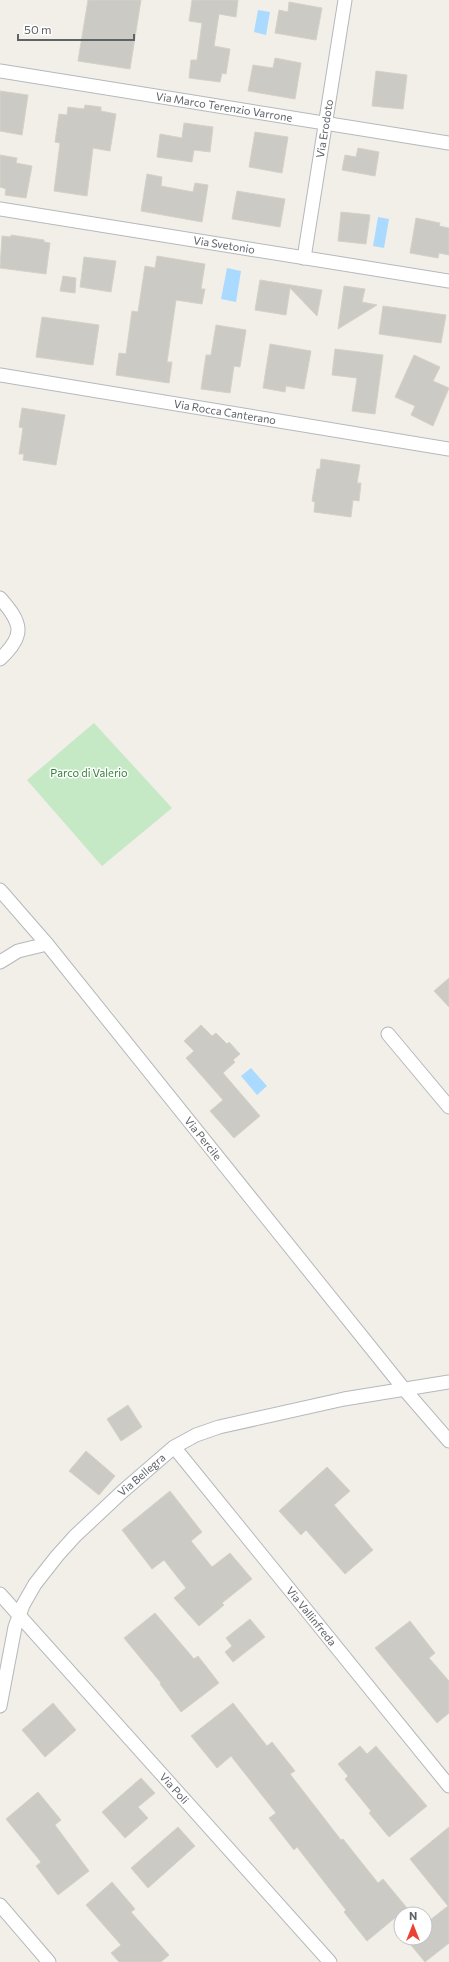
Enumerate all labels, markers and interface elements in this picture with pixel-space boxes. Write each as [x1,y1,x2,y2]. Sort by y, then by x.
scale bar [18,16,134,42]
text: 50 m [24,22,52,36]
street label: Via Marco Terenzio Varrone [155,89,294,124]
street label: Via Erodoto [313,98,335,159]
street label: Via Svetonio [192,233,256,256]
street label: Via Rocca Canterano [173,397,278,426]
park label: Parco di Valerio [50,766,128,779]
street label: Via Percile [182,1114,225,1163]
street label: Via Bellegra [115,1450,168,1499]
street label: Via Vallinfreda [284,1584,340,1648]
street label: Via Poli [157,1770,192,1806]
north arrow [393,1906,433,1946]
text: N [409,1909,417,1922]

